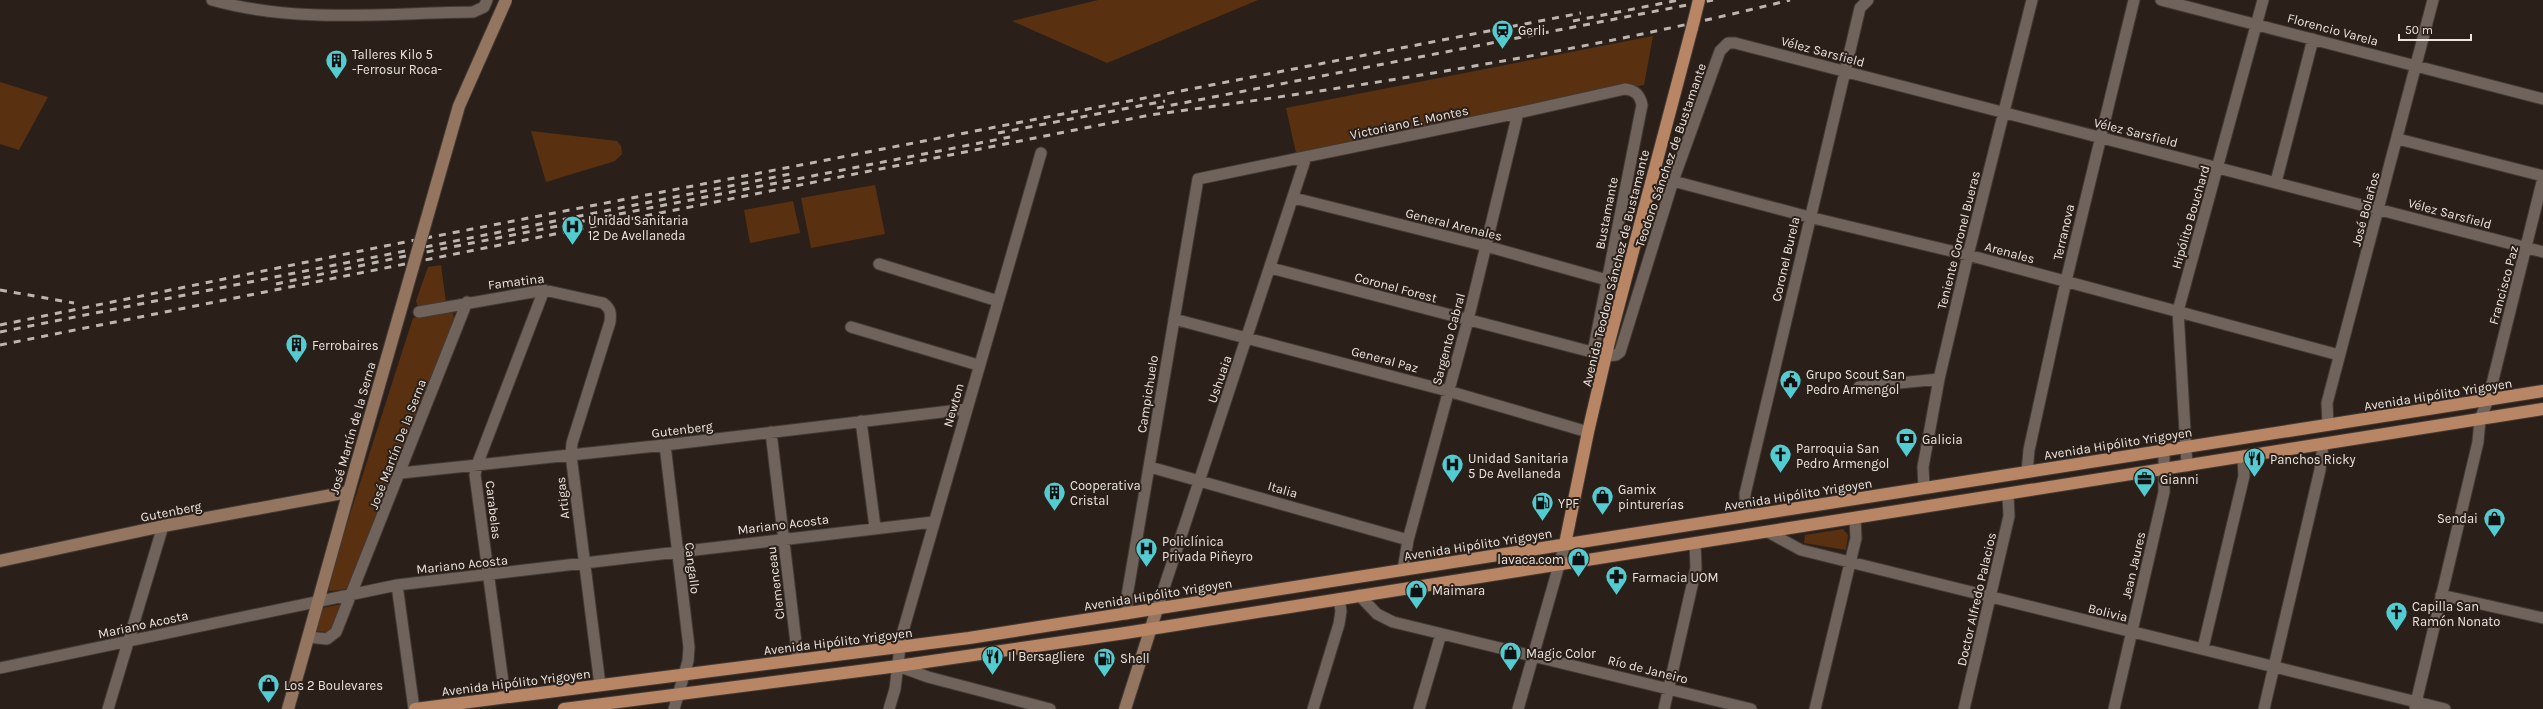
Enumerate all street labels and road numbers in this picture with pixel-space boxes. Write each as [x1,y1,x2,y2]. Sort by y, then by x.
street label: Florencio Varela [2286,10,2380,49]
street label: Vélez Sarsfield [1779,33,1866,70]
street label: Teodoro Sánchez de Bustamante [1632,61,1709,249]
street label: Victoriano E. Montes [1348,103,1470,142]
street label: Vélez Sarsfield [2092,115,2179,150]
street label: Avenida Teodoro Sánchez de Bustamante [1579,148,1652,388]
street label: Hipólito Bouchard [2169,164,2212,271]
street label: Teniente Coronel Bueras [1934,169,1983,311]
street label: José Bolaños [2348,170,2383,248]
street label: Bustamante [1592,175,1621,251]
street label: Vélez Sarsfield [2406,195,2493,232]
street label: Terranova [2050,202,2077,262]
street label: General Arenales [1404,205,1504,244]
street label: Coronel Burela [1768,215,1802,303]
street label: Arenales [1983,239,2037,266]
street label: Francisco Paz [2486,244,2521,326]
street label: Coronel Forest [1353,269,1439,306]
street label: Famatina [487,271,545,292]
street label: Sargento Cabral [1429,291,1468,387]
street label: General Paz [1350,343,1420,376]
street label: Ushuaia [1204,353,1235,405]
street label: Campichuelo [1134,354,1161,434]
street label: José Martín de la Serna [326,360,379,496]
street label: Avenida Hipólito Yrigoyen [2363,375,2513,414]
street label: José Martín De la Serna [366,377,429,511]
street label: Newton [940,382,967,429]
street label: Gutenberg [650,418,714,441]
street label: Avenida Hipólito Yrigoyen [2043,424,2193,463]
street label: Avenida Hipólito Yrigoyen [1723,475,1873,514]
street label: Artigas [553,476,572,520]
street label: Italia [1266,478,1300,501]
street label: Carabelas [482,480,505,540]
street label: Gutenberg [139,498,204,525]
street label: Mariano Acosta [736,511,830,538]
street label: Avenida Hipólito Yrigoyen [1403,525,1553,564]
street label: Jean Jaures [2118,530,2149,600]
street label: Doctor Alfredo Palacios [1954,531,1999,667]
street label: Cangallo [682,541,703,595]
street label: Clemenceau [764,546,787,620]
street label: Mariano Acosta [415,552,509,577]
street label: Avenida Hipólito Yrigoyen [1083,575,1233,614]
street label: Bolivia [2087,600,2129,625]
street label: Mariano Acosta [97,608,190,641]
street label: Avenida Hipólito Yrigoyen [763,625,913,658]
street label: Río de Janeiro [1606,652,1690,687]
street label: Avenida Hipólito Yrigoyen [441,666,591,699]

